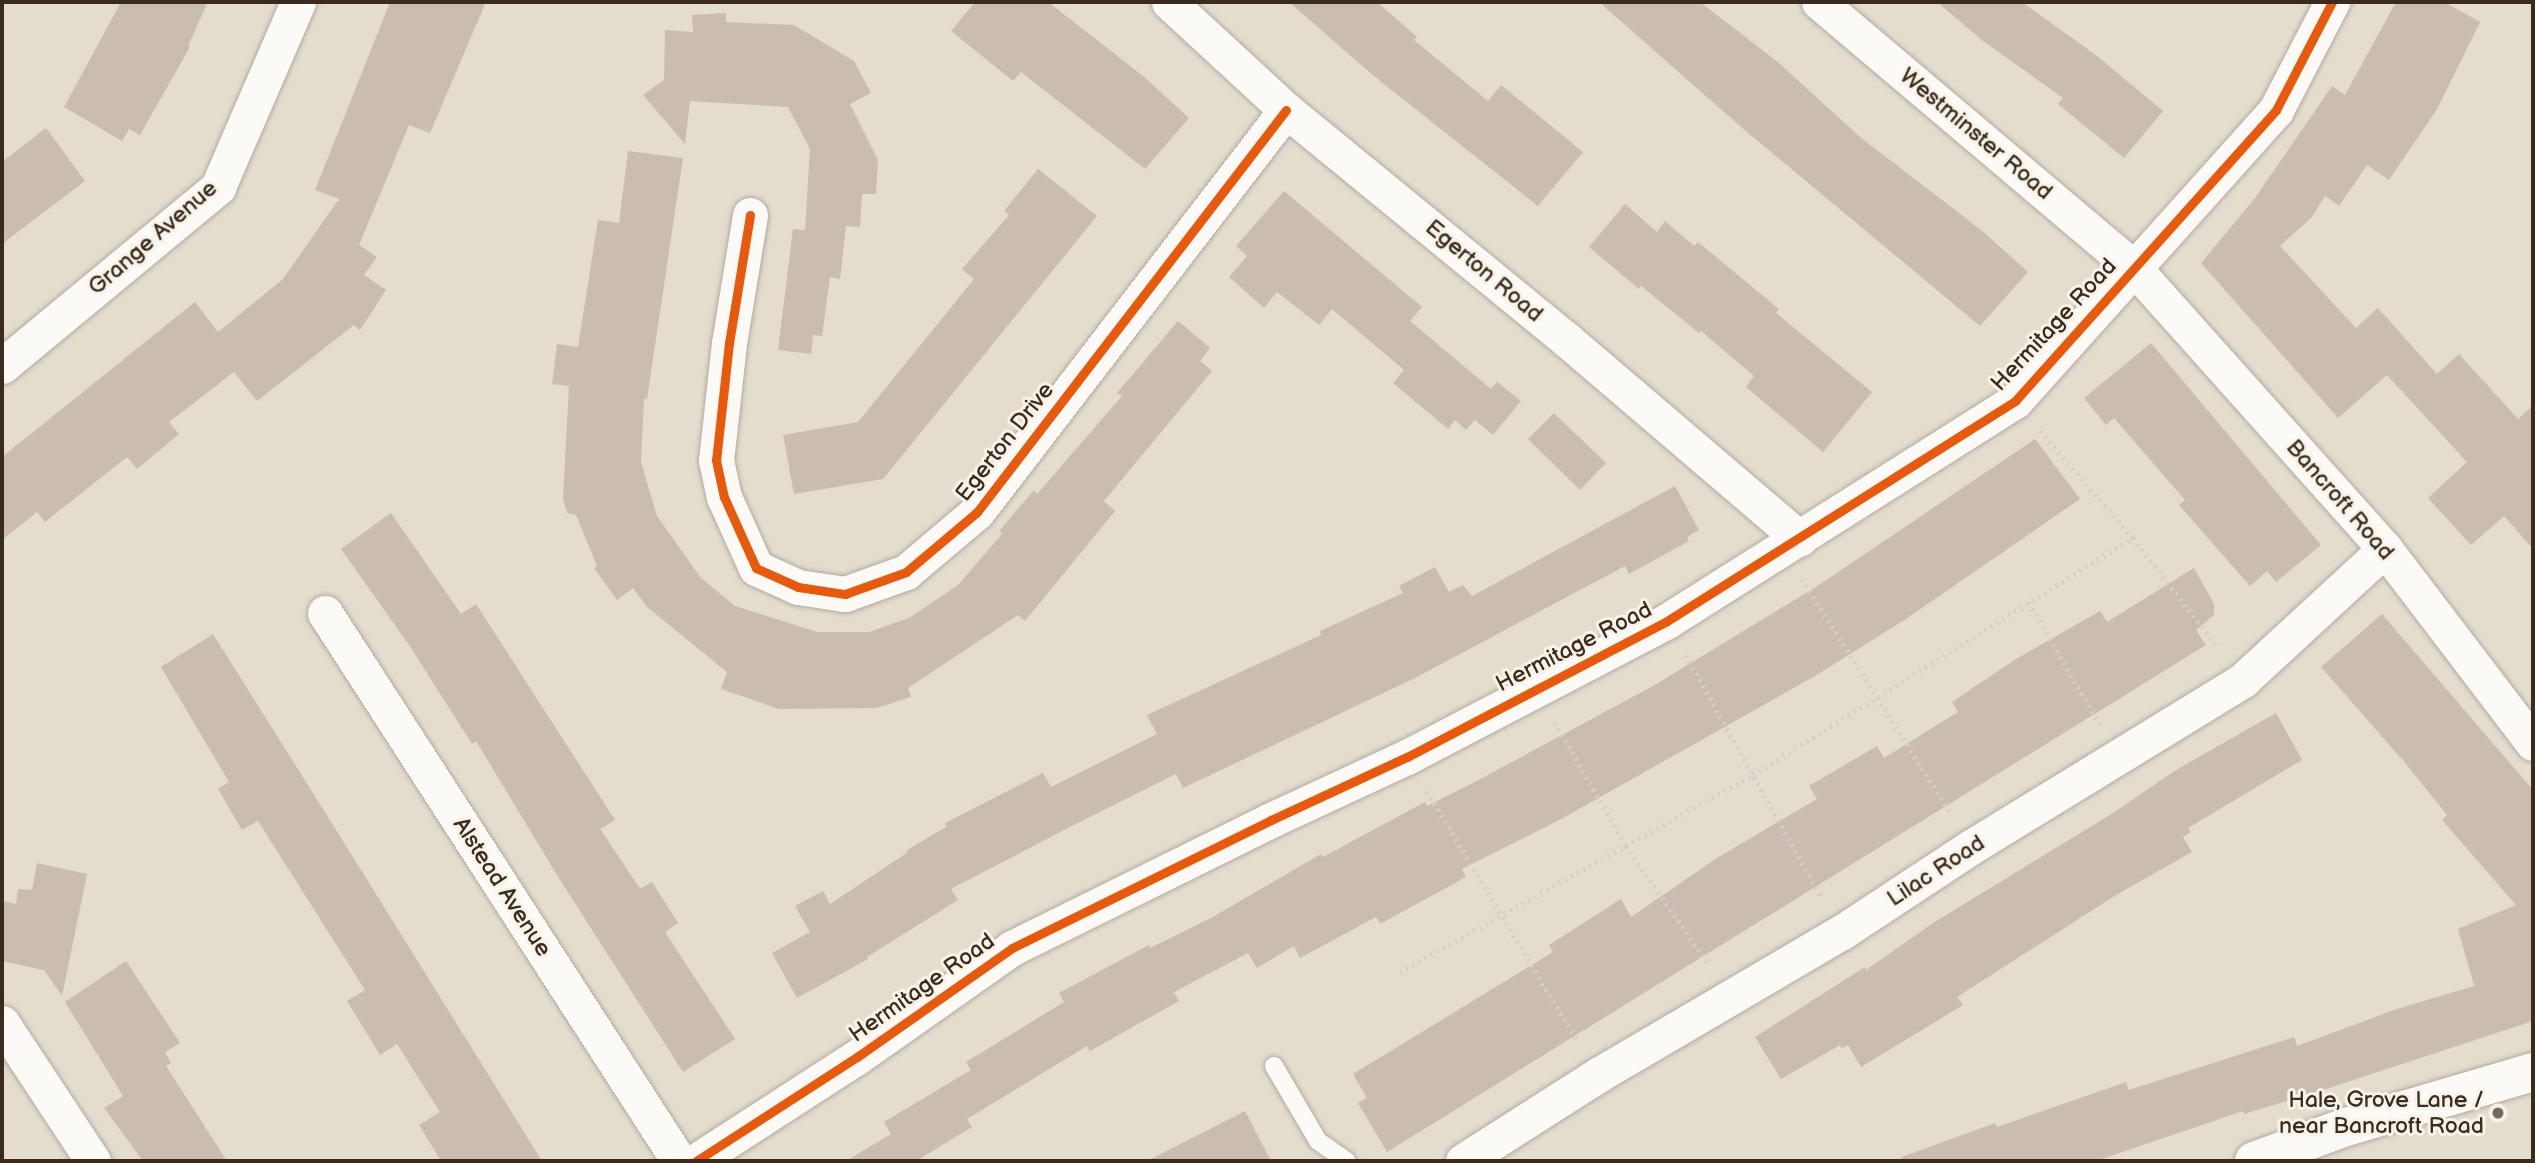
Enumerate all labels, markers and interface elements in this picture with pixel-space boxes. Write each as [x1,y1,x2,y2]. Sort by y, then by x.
street label: Westminster Road [1894,62,2058,206]
street label: Grange Avenue [83,175,223,301]
street label: Egerton Road [1420,214,1548,328]
street label: Hermitage Road [1985,253,2123,397]
street label: Egerton Drive [950,377,1060,507]
street label: Bancroft Road [2280,434,2400,566]
street label: Hermitage Road [1491,596,1657,698]
street label: Alstead Avenue [447,812,557,962]
street label: Lilac Road [1882,829,1990,913]
street label: Hermitage Road [844,928,1000,1048]
place label: Hale, Grove Lane / near Bancroft Road [2279,1086,2484,1140]
marker: Hale, Grove Lane / near Bancroft Road [2490,1105,2506,1121]

